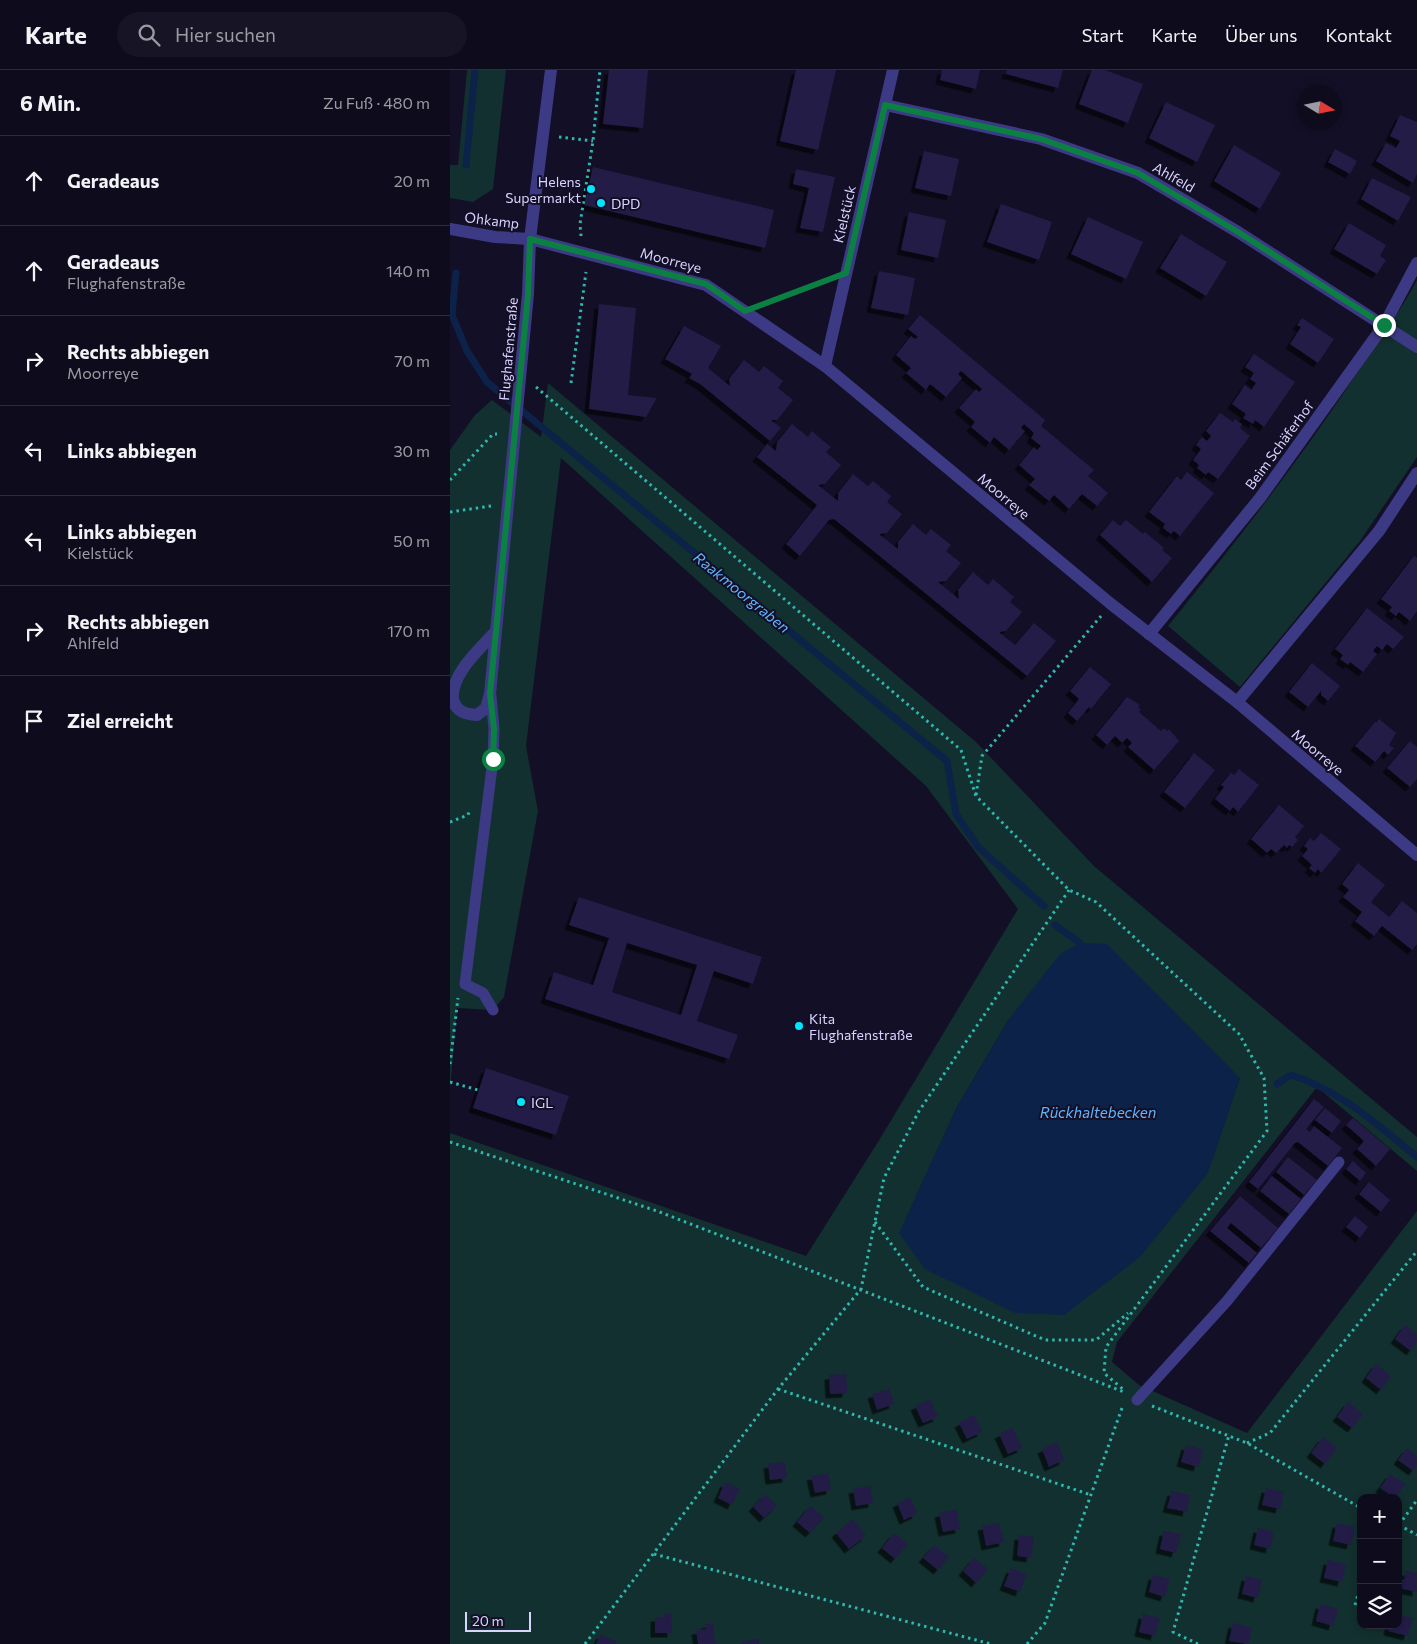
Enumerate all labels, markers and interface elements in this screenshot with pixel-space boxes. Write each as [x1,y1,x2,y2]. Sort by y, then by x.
search box [117,12,467,57]
text: Karte [25,20,87,49]
icon: search [135,21,163,49]
text: Hier suchen [175,23,276,46]
text: Start [1082,24,1124,46]
text: Karte [1152,24,1197,46]
text: Über uns [1225,24,1298,46]
text: Kontakt [1326,24,1392,46]
north arrow [1297,85,1342,130]
text: 6 Min. [20,90,81,115]
text: Zu Fuß · 480 m [323,93,430,112]
street label: Ahlfeld [1150,158,1198,196]
icon: ahead [20,167,48,195]
text: Geradeaus [67,169,159,192]
text: 20 m [394,171,430,190]
place label: Helens Supermarkt [505,173,581,206]
marker: Helens Supermarkt [585,183,597,195]
street label: Kielstück [829,183,859,244]
place label: DPD [611,195,640,212]
marker: DPD [595,197,607,209]
street label: Ohkamp [464,208,520,232]
street label: Moorreye [639,244,703,276]
text: Geradeaus [67,250,159,273]
icon: ahead [20,257,48,285]
text: 140 m [386,261,430,280]
text: Flughafenstraße [67,273,185,292]
street label: Flughafenstraße [495,297,521,401]
route end [1373,314,1396,337]
text: Rechts abbiegen [67,340,209,363]
icon: right [20,347,48,375]
text: 70 m [394,351,430,370]
text: Moorreye [67,363,139,382]
street label: Beim Schäferhof [1241,397,1317,493]
icon: left [20,437,48,465]
text: Links abbiegen [67,439,197,462]
text: 30 m [393,441,430,460]
street label: Moorreye [975,469,1033,523]
text: Links abbiegen [67,520,197,543]
icon: left [20,527,48,555]
text: 50 m [393,531,430,550]
text: Kielstück [67,543,134,562]
water label: Raakmoorgraben [690,548,794,636]
text: Rechts abbiegen [67,610,209,633]
icon: right [20,617,48,645]
text: 170 m [387,621,430,640]
text: Ahlfeld [67,633,119,652]
icon: arrive [20,707,48,735]
text: Ziel erreicht [67,709,173,732]
street label: Moorreye [1289,725,1347,779]
route start [482,748,505,771]
place label: Kita Flughafenstraße [809,1010,913,1043]
marker: Kita Flughafenstraße [793,1020,805,1032]
place label: IGL [531,1094,553,1111]
marker: IGL [515,1096,527,1108]
water label: Rückhaltebecken [1040,1103,1156,1121]
map controls [1357,1494,1402,1629]
button: + [1357,1494,1402,1539]
button: − [1357,1539,1402,1584]
button: layers [1357,1584,1402,1629]
scale bar [465,1609,531,1632]
text: 20 m [472,1612,504,1629]

